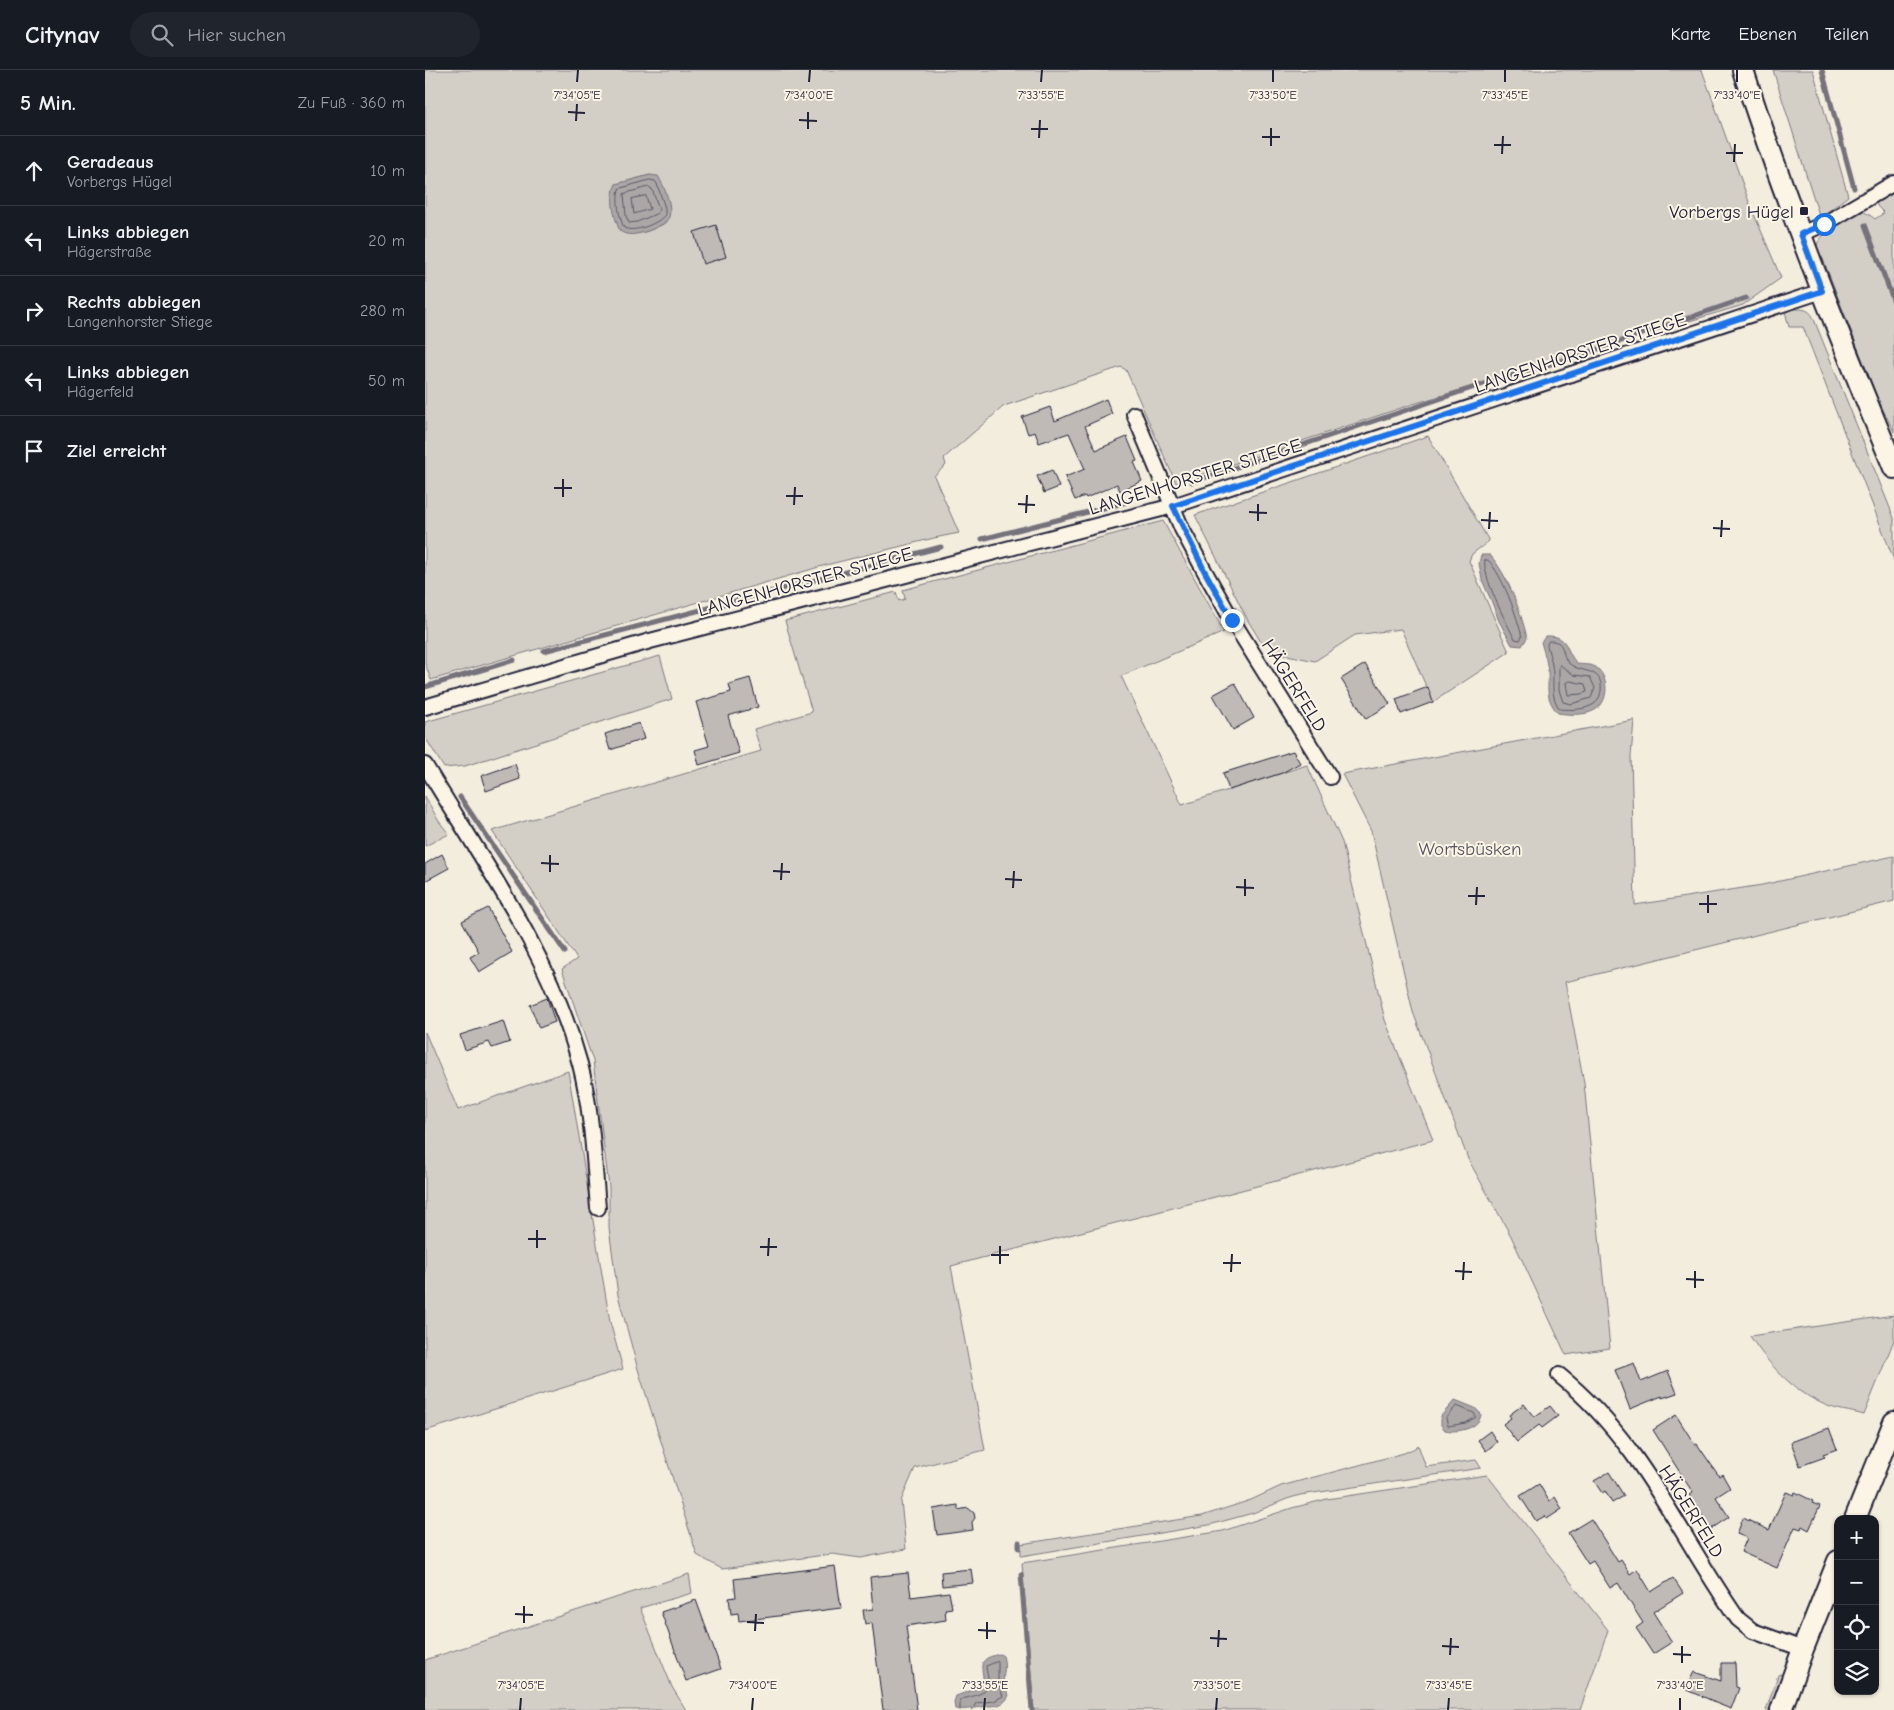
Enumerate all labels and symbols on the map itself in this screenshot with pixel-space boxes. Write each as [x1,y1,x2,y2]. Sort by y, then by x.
text: 7°34'05"E [553,88,601,102]
text: 7°34'00"E [785,88,833,102]
text: 7°33'55"E [1018,88,1064,102]
text: 7°33'50"E [1249,88,1297,102]
text: 7°33'45"E [1482,88,1528,102]
text: 7°33'40"E [1714,88,1760,102]
place label: Vorbergs Hügel [1669,201,1794,223]
marker: Vorbergs Hügel [1798,205,1810,217]
route start [1813,213,1836,236]
street label: LANGENHORSTER STIEGE [1472,308,1689,398]
street label: LANGENHORSTER STIEGE [1086,434,1304,520]
street label: LANGENHORSTER STIEGE [695,543,915,621]
route end [1221,609,1244,632]
street label: HÄGERFELD [1257,635,1331,736]
park label: Wortsbüsken [1418,838,1522,860]
street label: HÄGERFELD [1654,1461,1728,1562]
text: 7°34'05"E [497,1678,545,1692]
text: 7°34'00"E [729,1678,777,1692]
text: 7°33'55"E [962,1678,1008,1692]
text: 7°33'50"E [1193,1678,1241,1692]
text: 7°33'45"E [1426,1678,1472,1692]
text: 7°33'40"E [1657,1678,1703,1692]

